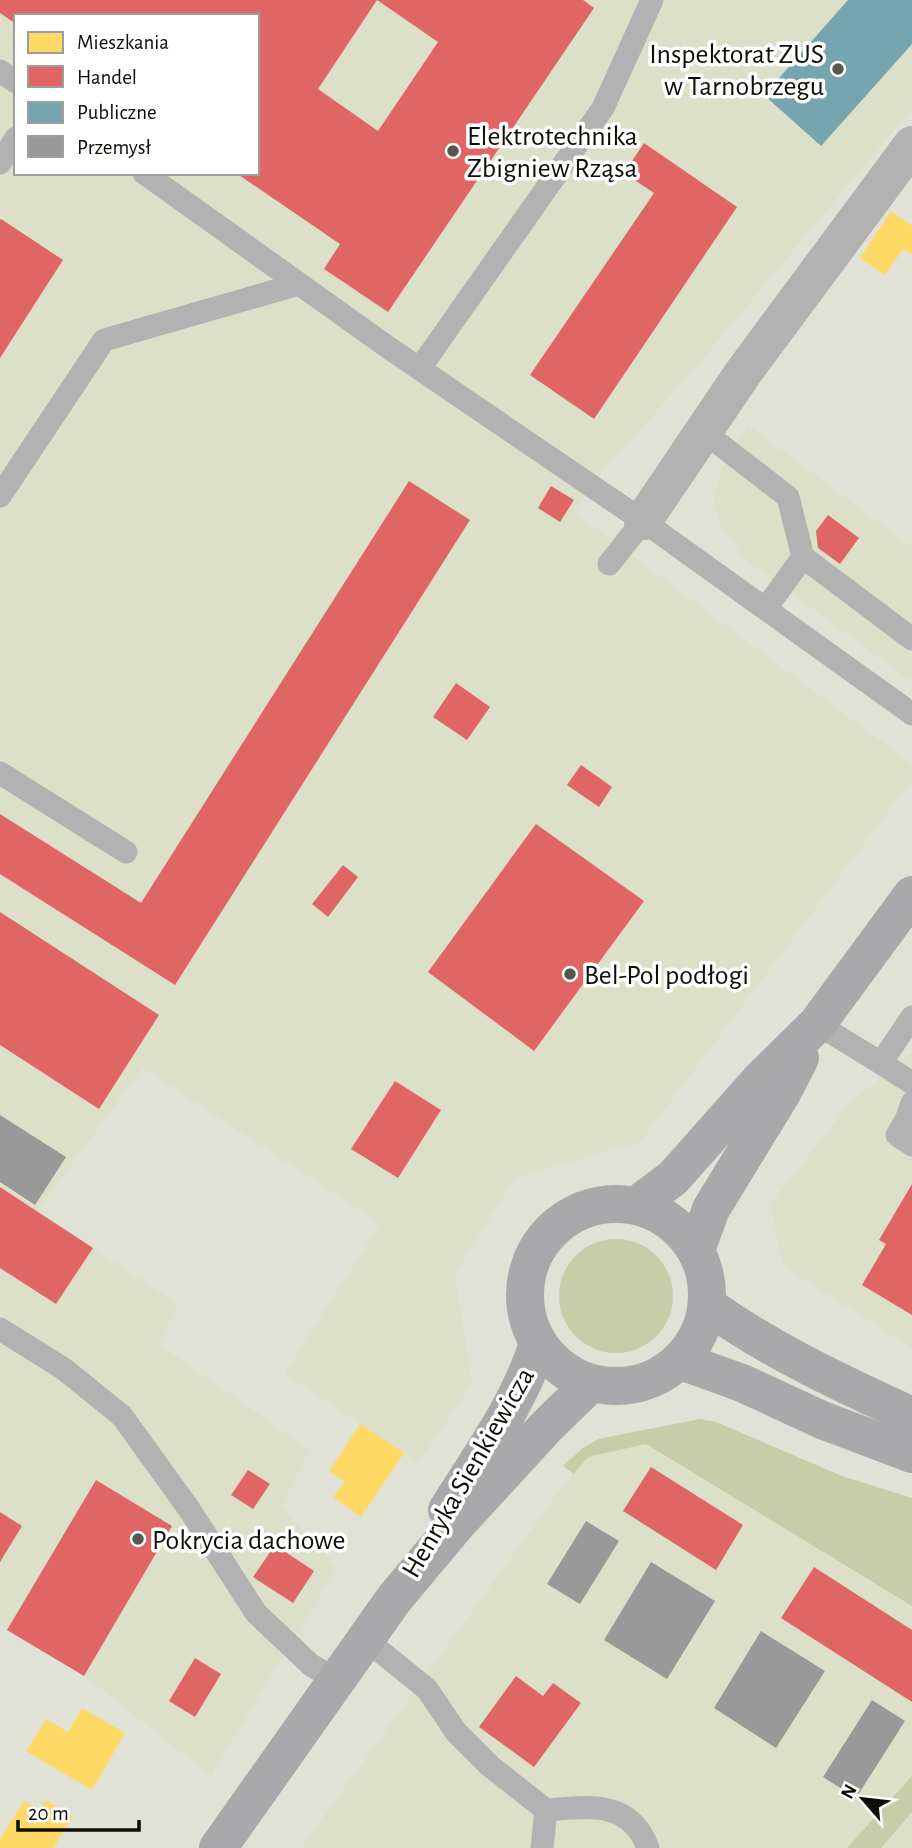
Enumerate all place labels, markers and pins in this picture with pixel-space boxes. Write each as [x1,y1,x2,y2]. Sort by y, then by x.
place label: Inspektorat ZUS w Tarnobrzegu [649,41,824,101]
marker: Inspektorat ZUS w Tarnobrzegu [830,61,846,77]
place label: Elektrotechnika Zbigniew Rząsa [467,123,638,183]
marker: Elektrotechnika Zbigniew Rząsa [445,143,461,159]
place label: Bel-Pol podłogi [584,962,749,990]
marker: Bel-Pol podłogi [562,966,578,982]
place label: Pokrycia dachowe [152,1527,345,1555]
marker: Pokrycia dachowe [130,1531,146,1547]

